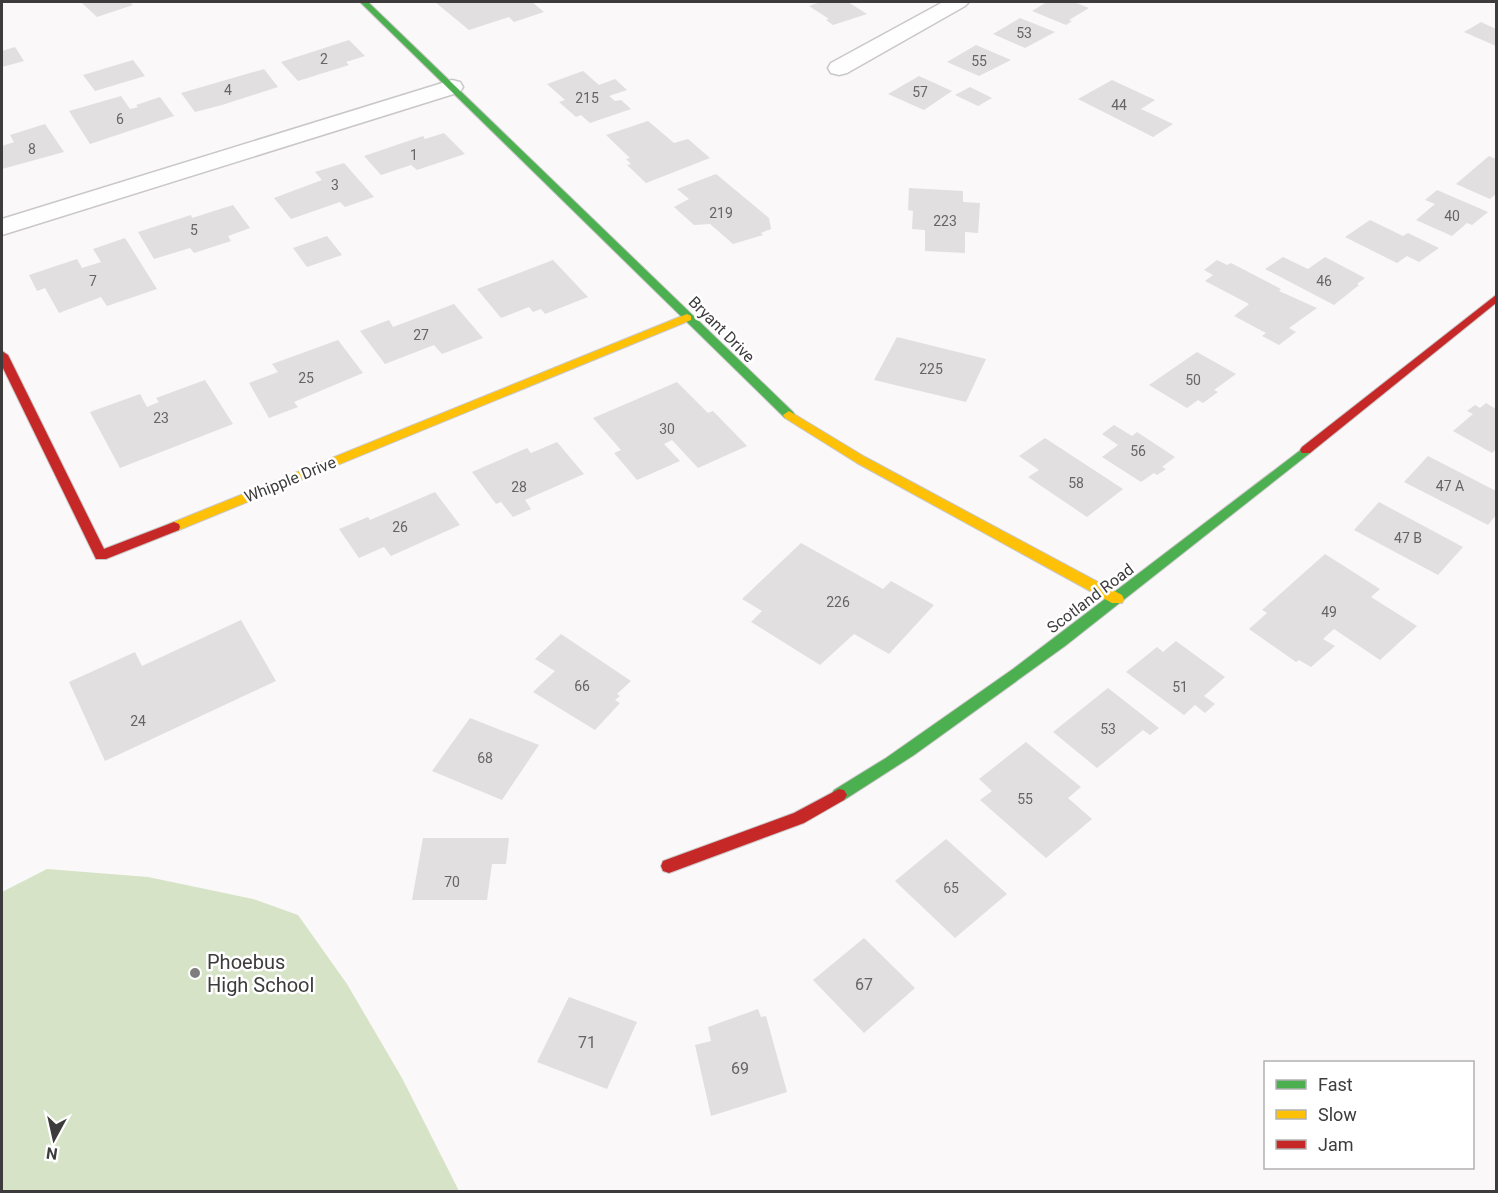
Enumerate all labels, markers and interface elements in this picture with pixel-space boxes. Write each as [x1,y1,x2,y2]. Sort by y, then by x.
house number: 53 [1016,25,1032,41]
house number: 2 [320,51,328,67]
house number: 55 [971,53,987,69]
house number: 4 [224,82,232,98]
house number: 57 [912,84,928,100]
house number: 215 [575,90,599,106]
house number: 44 [1111,97,1127,113]
house number: 6 [116,111,124,127]
house number: 8 [28,141,36,157]
house number: 1 [410,147,418,163]
house number: 3 [331,177,339,193]
house number: 219 [709,205,733,221]
house number: 40 [1444,208,1460,224]
house number: 223 [933,213,957,229]
house number: 5 [190,222,198,238]
house number: 7 [89,273,97,289]
house number: 46 [1316,273,1332,289]
street label: Bryant Drive [685,292,759,366]
house number: 27 [413,327,429,343]
house number: 225 [919,361,943,377]
house number: 25 [298,370,314,386]
house number: 50 [1185,372,1201,388]
house number: 23 [153,410,169,426]
house number: 30 [659,421,675,437]
house number: 56 [1130,443,1146,459]
street label: Whipple Drive [242,452,339,506]
house number: 58 [1068,475,1084,491]
house number: 47 A [1436,478,1464,494]
house number: 28 [511,479,527,495]
house number: 26 [392,519,408,535]
house number: 47 B [1394,530,1422,546]
street label: Scotland Road [1043,560,1137,637]
house number: 226 [826,594,850,610]
house number: 49 [1321,604,1337,620]
house number: 66 [574,678,590,694]
house number: 51 [1172,679,1188,695]
house number: 24 [130,713,146,729]
house number: 53 [1100,721,1116,737]
house number: 68 [477,750,493,766]
house number: 55 [1017,791,1033,807]
house number: 70 [444,874,460,890]
house number: 65 [943,880,959,896]
place label: Phoebus High School [207,950,314,997]
marker: Phoebus High School [188,966,202,980]
house number: 67 [855,975,873,994]
house number: 71 [578,1033,596,1052]
house number: 69 [731,1059,749,1078]
legend [1264,1061,1474,1169]
text: Fast [1318,1074,1353,1095]
text: Slow [1318,1104,1357,1125]
north arrow [24,1109,84,1169]
text: Jam [1318,1134,1354,1155]
text: N [45,1143,59,1164]

